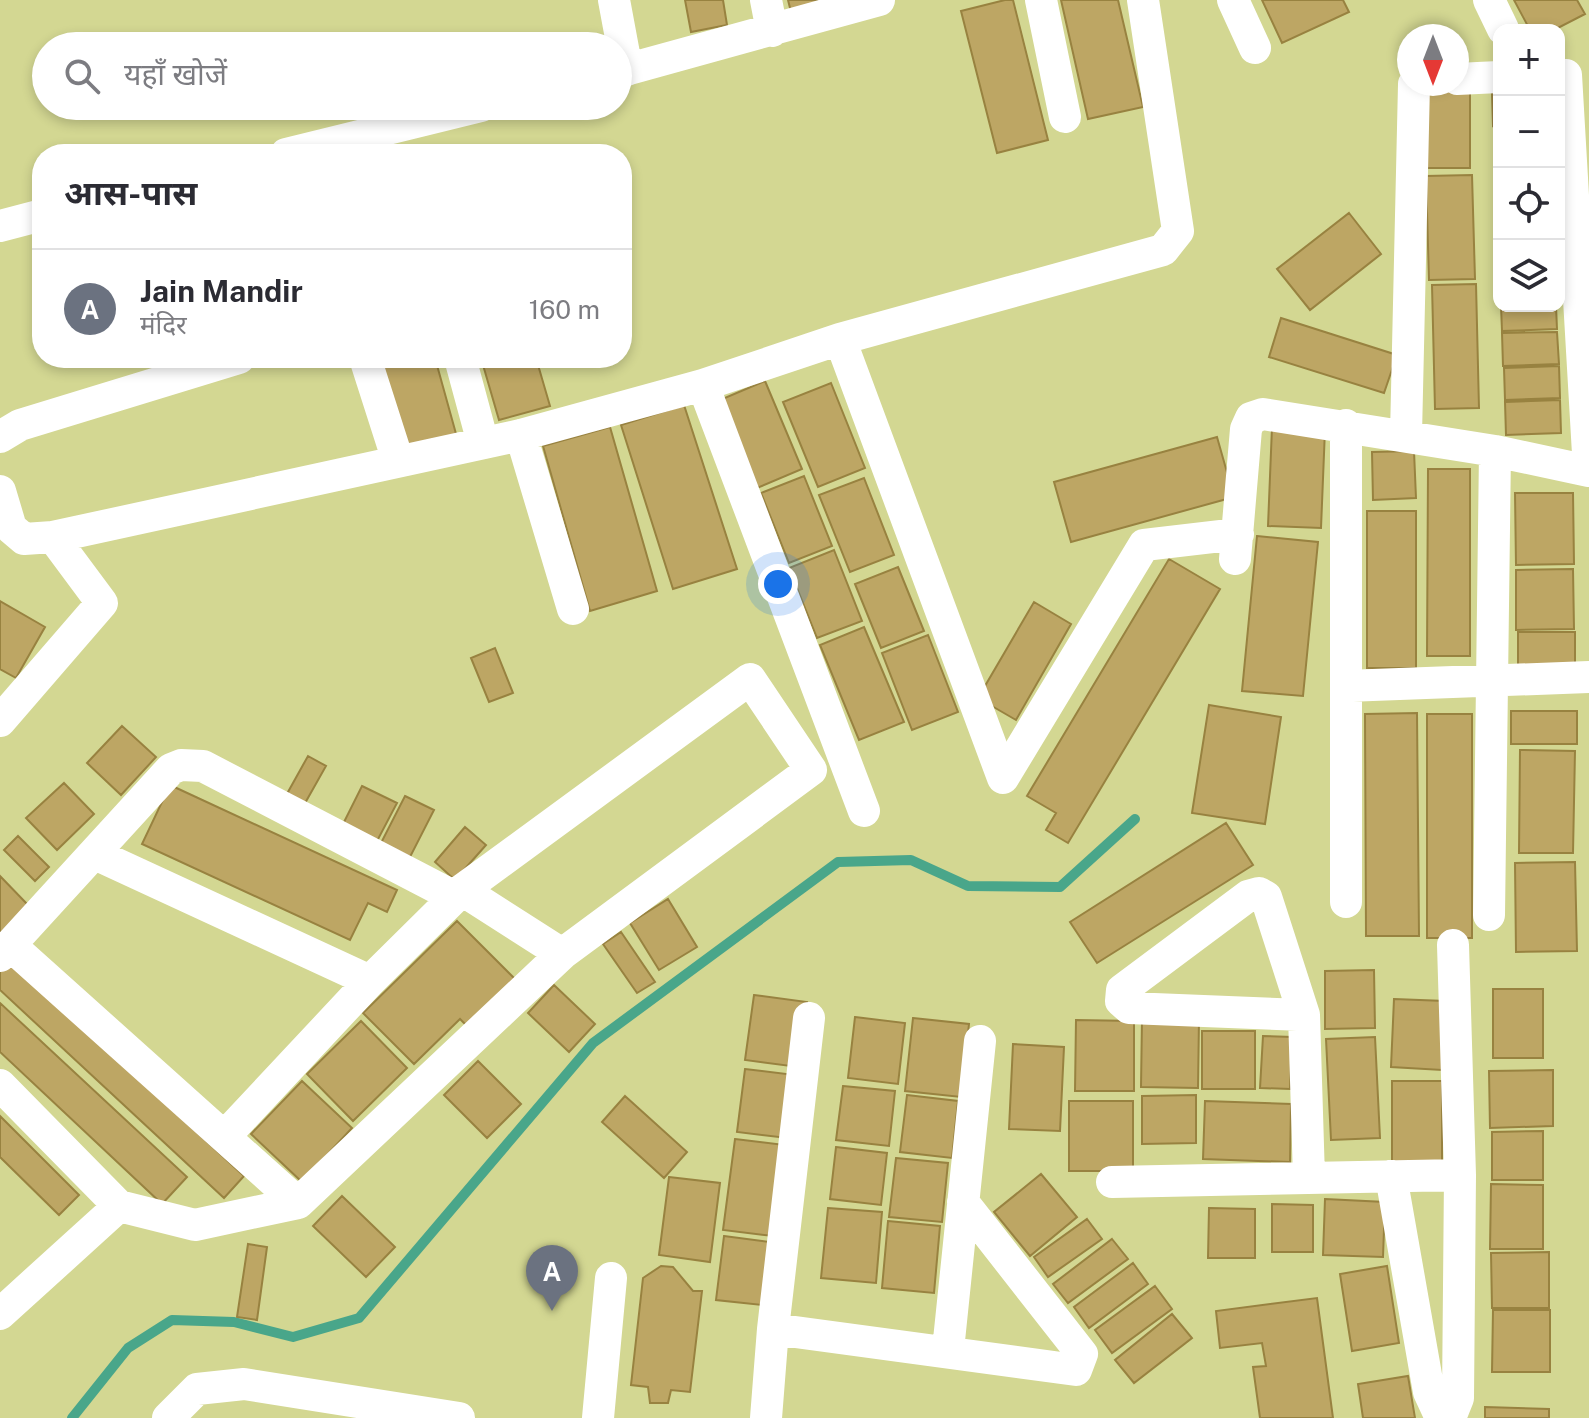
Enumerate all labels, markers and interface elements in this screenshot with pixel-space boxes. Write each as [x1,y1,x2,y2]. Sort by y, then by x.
north arrow [1397,24,1469,96]
map controls [1493,24,1565,312]
button: + [1493,24,1565,96]
search box [32,32,632,120]
icon: search [60,54,104,98]
text: यहाँ खोजें [124,56,227,92]
button: − [1493,96,1565,168]
button: locate [1493,168,1565,240]
text: आस-पास [64,173,197,213]
button: layers [1493,240,1565,312]
text: Jain Mandir [140,273,303,309]
text: A [81,294,99,325]
text: 160 m [529,294,600,325]
text: मंदिर [140,309,187,340]
your location [758,564,798,604]
pin: A [526,1245,578,1311]

